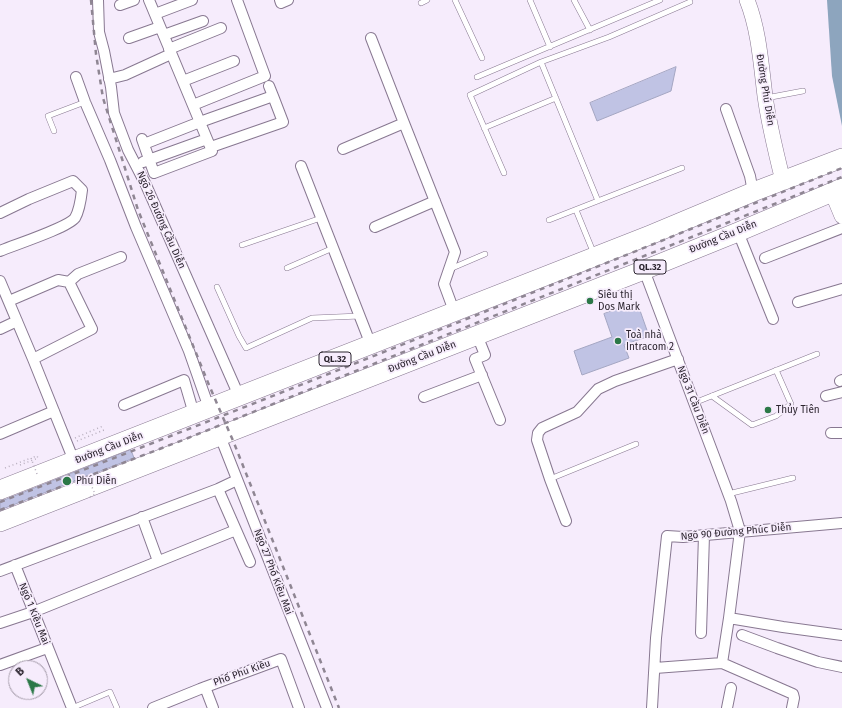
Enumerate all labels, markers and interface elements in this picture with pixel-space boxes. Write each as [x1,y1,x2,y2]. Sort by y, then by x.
street label: Đường Phú Diễn [753,53,777,127]
street label: Ngõ 26 Đường Cầu Diễn [134,169,188,271]
street label: Đường Cầu Diễn [687,218,759,256]
road number: QL.32 [634,260,666,274]
place label: Siêu thị Dos Mark [598,289,640,312]
marker: Siêu thị Dos Mark [585,296,595,306]
place label: Toà nhà Intracom 2 [626,329,674,352]
marker: Toà nhà Intracom 2 [613,336,623,346]
street label: Đường Cầu Diễn [386,338,458,376]
road number: QL.32 [319,352,351,366]
street label: Ngõ 31 Cầu Diễn [674,364,712,436]
place label: Thủy Tiên [776,404,820,416]
marker: Thủy Tiên [763,405,773,415]
street label: Đường Cầu Diễn [73,429,145,467]
marker: Phú Diễn [61,475,73,487]
place label: Phú Diễn [76,475,117,487]
street label: Ngõ 90 Đường Phúc Diễn [680,521,792,543]
street label: Ngõ 27 Phố Kiều Mai [251,527,295,617]
street label: Ngõ 1 Kiều Mai [16,581,52,647]
street label: Phố Phú Kiều [212,657,272,689]
north arrow [8,660,48,700]
text: B [13,665,27,679]

